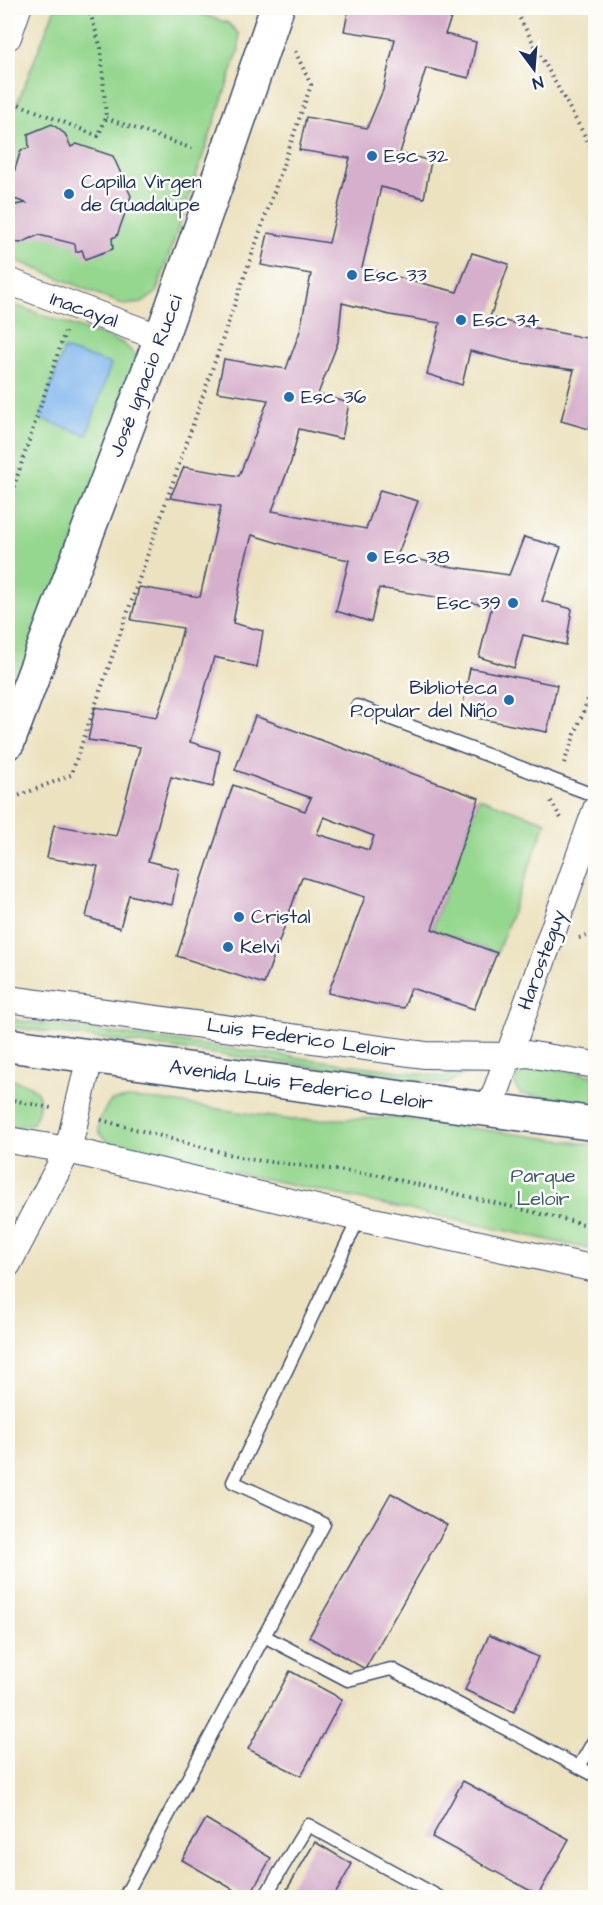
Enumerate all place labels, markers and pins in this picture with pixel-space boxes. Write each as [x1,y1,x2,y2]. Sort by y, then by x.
place label: Esc 32 [384,142,449,170]
marker: Esc 32 [365,149,379,163]
place label: Capilla Virgen de Guadalupe [81,168,202,219]
marker: Capilla Virgen de Guadalupe [62,187,76,201]
place label: Esc 33 [364,261,427,289]
marker: Esc 33 [345,268,359,282]
place label: Esc 34 [473,306,540,334]
marker: Esc 34 [454,313,468,327]
place label: Esc 36 [301,383,367,411]
marker: Esc 36 [282,390,296,404]
place label: Esc 38 [384,543,450,571]
marker: Esc 38 [365,550,379,564]
place label: Esc 39 [437,589,501,617]
marker: Esc 39 [506,596,520,610]
place label: Biblioteca Popular del Niño [350,674,497,725]
marker: Biblioteca Popular del Niño [502,693,516,707]
place label: Cristal [251,903,311,931]
marker: Cristal [232,910,246,924]
place label: Kelvi [240,933,279,961]
marker: Kelvi [221,940,235,954]

